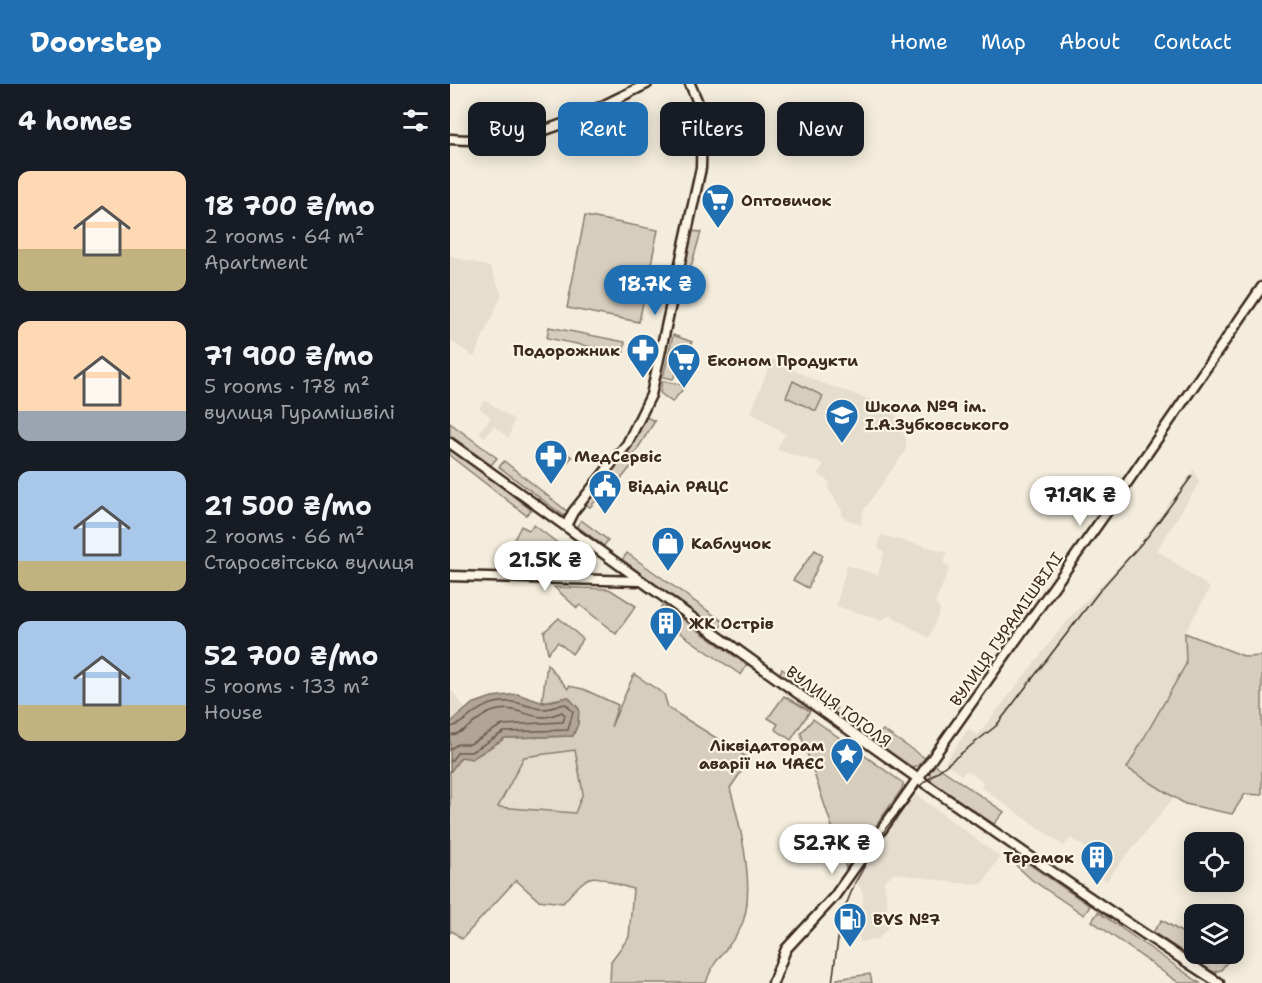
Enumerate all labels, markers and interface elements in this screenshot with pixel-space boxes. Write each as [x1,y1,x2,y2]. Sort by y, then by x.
text: Doorstep [30,23,162,61]
text: Home [890,28,948,56]
text: Map [981,28,1026,56]
text: About [1059,28,1120,56]
text: Contact [1153,28,1232,56]
chip: Buy [468,102,546,156]
chip: Rent [558,102,648,156]
chip: Filters [660,102,765,156]
chip: New [777,102,864,156]
text: 4 homes [18,103,132,138]
icon: filters [399,104,432,137]
supermarket icon: Оптовичок [700,182,736,229]
text: 18 700 ₴/mo [204,188,375,223]
place label: Оптовичок [741,190,832,211]
icon: home [66,195,138,267]
text: 2 rooms · 64 m² [204,223,364,249]
text: Apartment [204,249,308,275]
pin: 18.7K ₴ [600,265,710,316]
text: 18.7K ₴ [618,271,692,297]
pharmacy icon: Подорожник [625,332,661,379]
text: 71 900 ₴/mo [204,338,374,373]
place label: Подорожник [513,340,620,361]
supermarket icon: Економ Продукти [666,342,702,389]
icon: home [66,345,138,417]
place label: Економ Продукти [707,350,858,371]
text: 5 rooms · 178 m² [204,373,370,399]
place label: Школа №9 ім. І.А.Зубковського [865,396,1009,435]
school or university icon: Школа №9 ім. І.А.Зубковського [824,397,860,444]
text: вулиця Гурамішвілі [204,399,395,425]
pharmacy icon: МедСервіс [533,438,569,485]
place label: МедСервіс [574,446,662,467]
public building icon: Відділ РАЦС [587,468,623,515]
place label: Відділ РАЦС [628,476,729,497]
pin: 71.9K ₴ [1025,476,1135,527]
text: 71.9K ₴ [1044,482,1116,508]
text: 21 500 ₴/mo [204,488,372,523]
icon: home [66,495,138,567]
text: 2 rooms · 66 m² [204,523,365,549]
shop icon: Каблучок [650,525,686,572]
place label: Каблучок [691,533,771,554]
pin: 21.5K ₴ [490,541,600,592]
text: 21.5K ₴ [508,547,582,573]
street label: ВУЛИЦЯ ГУРАМІШВІЛІ [945,548,1068,710]
text: Старосвітська вулиця [204,549,415,575]
building icon: ЖК Острів [648,605,684,652]
place label: ЖК Острів [689,613,774,634]
text: 52 700 ₴/mo [204,638,379,673]
icon: home [66,645,138,717]
street label: ВУЛИЦЯ ГОГОЛЯ [782,661,896,752]
text: 5 rooms · 133 m² [204,673,369,699]
text: House [204,699,263,725]
place label: Ліквідаторам аварії на ЧАЄС [699,735,825,774]
place icon: Ліквідаторам аварії на ЧАЄС [829,736,865,783]
pin: 52.7K ₴ [777,824,887,875]
text: 52.7K ₴ [793,830,871,856]
map controls [1184,832,1244,964]
button: locate [1184,832,1244,892]
building icon: Теремок [1079,839,1115,886]
place label: Теремок [1003,847,1074,868]
fuel station icon: BVS №7 [832,901,868,948]
button: layers [1184,904,1244,964]
place label: BVS №7 [873,909,940,930]

